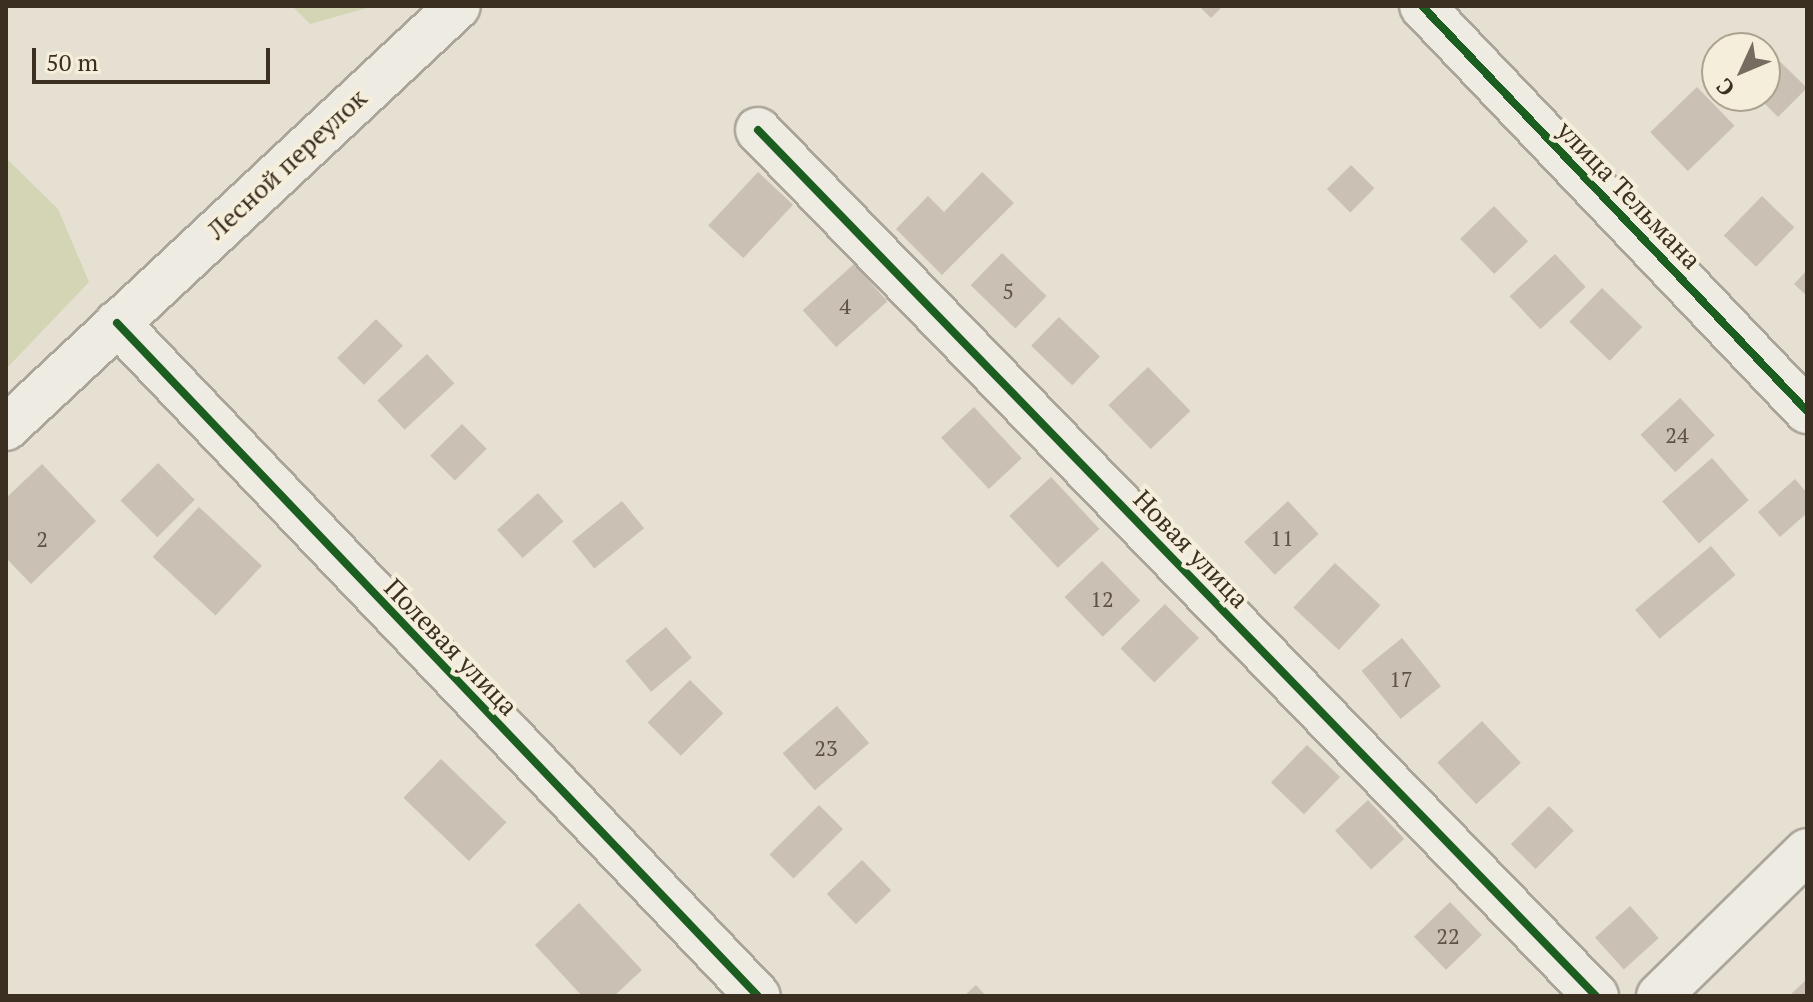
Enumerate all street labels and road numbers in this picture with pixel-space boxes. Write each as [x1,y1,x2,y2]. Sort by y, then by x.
street label: Лесной переулок [201,82,373,246]
street label: улица Тельмана [1551,115,1707,275]
street label: Новая улица [1127,484,1255,614]
street label: Полевая улица [378,572,524,722]

